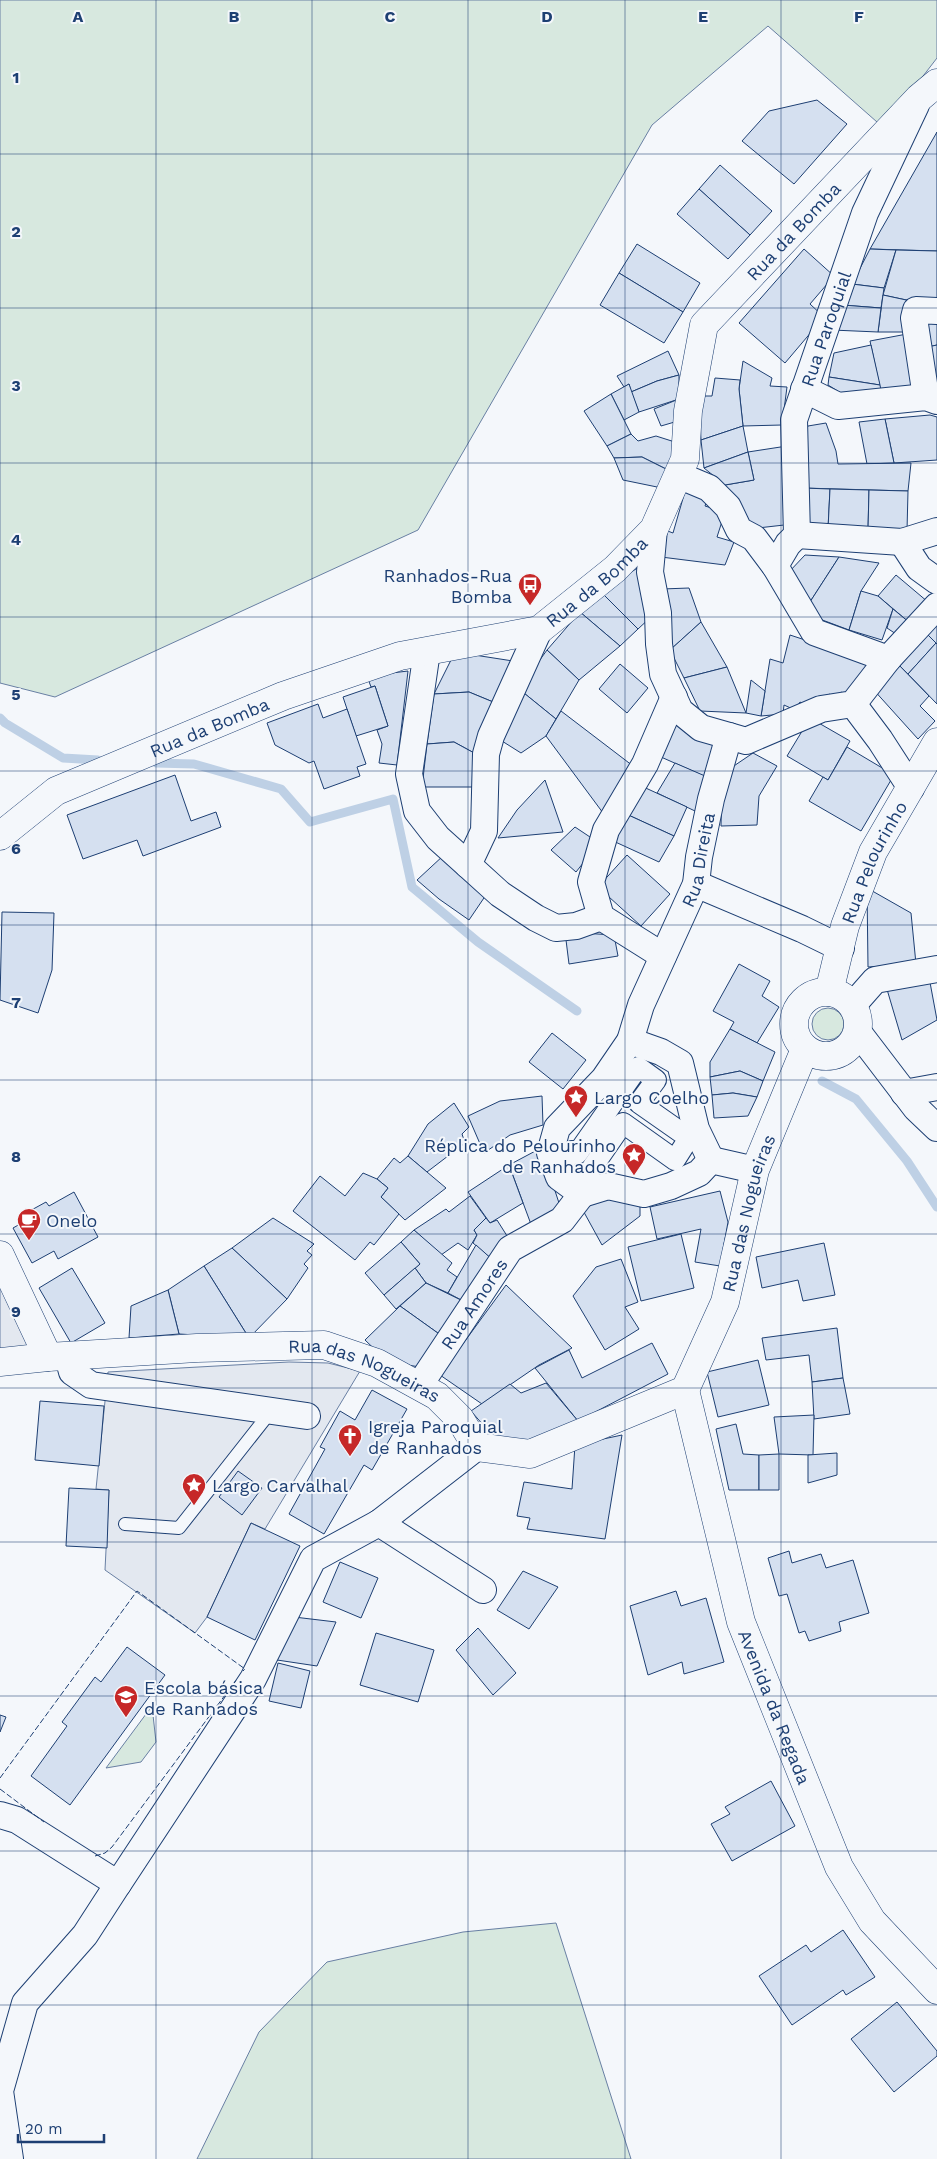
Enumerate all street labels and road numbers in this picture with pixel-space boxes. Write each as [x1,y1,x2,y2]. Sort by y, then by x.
street label: Rua da Bomba [742,178,844,284]
street label: Rua Paroquial [796,268,855,389]
street label: Rua da Bomba [541,532,651,631]
street label: Rua da Bomba [147,693,272,761]
street label: Rua Pelourinho [836,797,911,926]
street label: Rua Direita [677,810,718,910]
street label: Rua das Nogueiras [717,1131,779,1294]
street label: Rua Amores [436,1254,512,1353]
street label: Rua das Nogueiras [288,1334,444,1406]
street label: Avenida da Regada [735,1626,815,1787]

